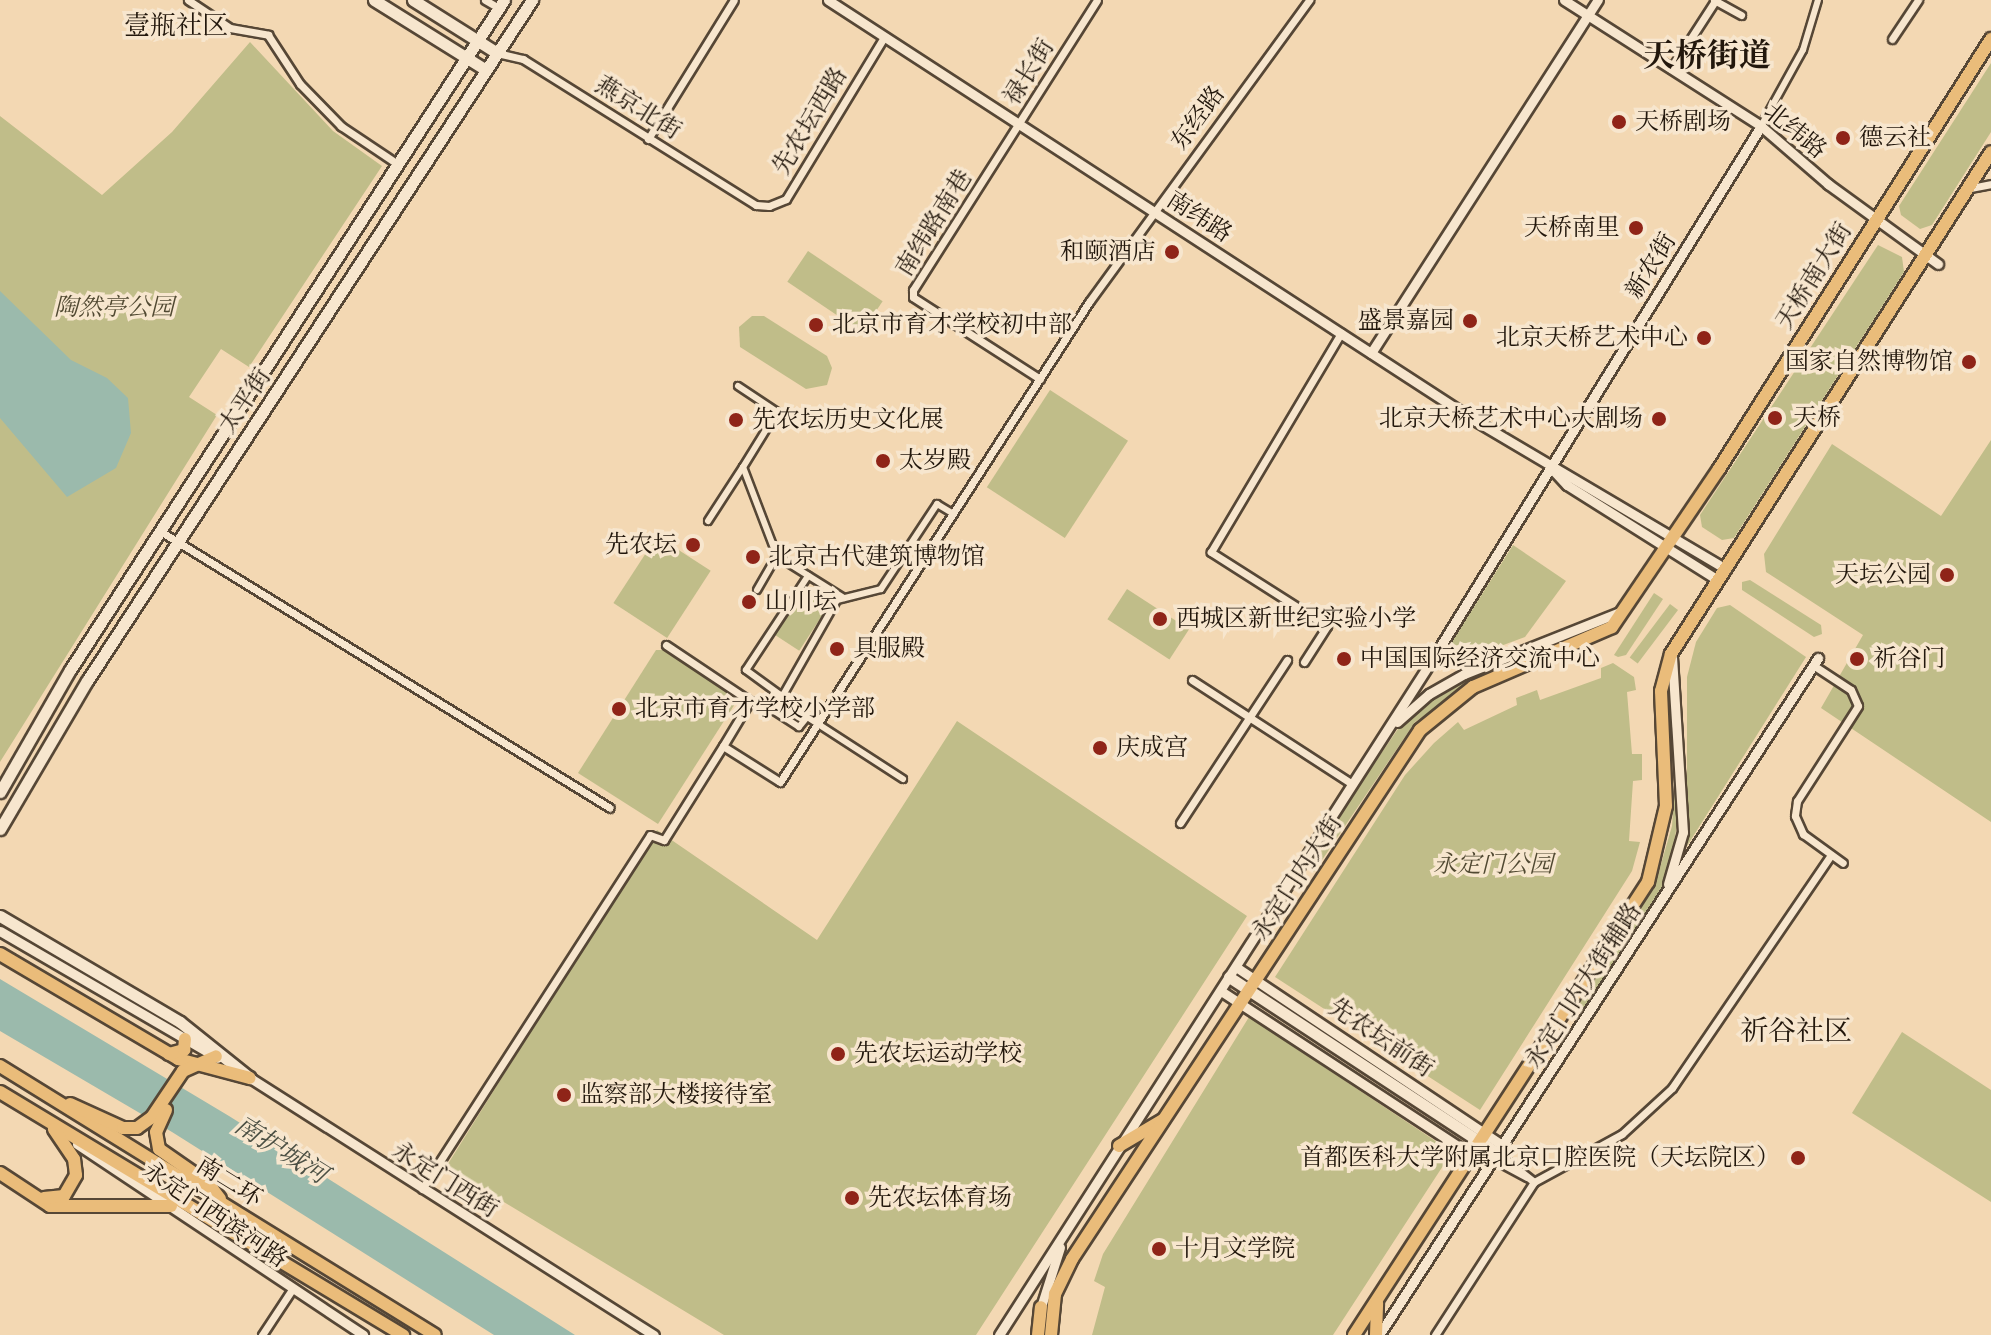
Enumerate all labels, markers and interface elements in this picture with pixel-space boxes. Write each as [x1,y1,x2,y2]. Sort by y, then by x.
district label: 壹瓶社区 [124,10,228,42]
street label: 禄长街 [998,34,1060,110]
district label: 天桥街道 [1643,37,1771,75]
street label: 先农坛西路 [767,62,853,180]
street label: 燕京北街 [590,70,686,146]
street label: 东经路 [1165,80,1231,156]
street label: 北纬路 [1758,97,1832,165]
place label: 天桥剧场 [1635,108,1731,136]
marker: 天桥剧场 [1610,113,1628,131]
place label: 德云社 [1859,124,1931,152]
marker: 德云社 [1834,129,1852,147]
street label: 南纬路南巷 [890,164,978,282]
street label: 南纬路 [1161,185,1237,249]
place label: 天桥南里 [1524,214,1620,242]
street label: 天桥南大街 [1770,217,1858,335]
marker: 天桥南里 [1627,219,1645,237]
street label: 新农街 [1620,228,1682,304]
place label: 和颐酒店 [1060,238,1156,266]
marker: 和颐酒店 [1163,243,1181,261]
park label: 陶然亭公园 [54,294,174,322]
place label: 盛景嘉园 [1358,307,1454,335]
place label: 北京市育才学校初中部 [832,311,1072,339]
marker: 盛景嘉园 [1461,312,1479,330]
marker: 北京市育才学校初中部 [807,316,825,334]
place label: 北京天桥艺术中心 [1496,324,1688,352]
marker: 北京天桥艺术中心 [1695,329,1713,347]
place label: 国家自然博物馆 [1785,348,1953,376]
marker: 国家自然博物馆 [1960,353,1978,371]
street label: 太平街 [213,363,277,439]
place label: 天桥 [1793,404,1841,432]
place label: 北京天桥艺术中心大剧场 [1379,405,1643,433]
place label: 先农坛历史文化展 [752,406,944,434]
marker: 天桥 [1764,407,1786,429]
marker: 北京天桥艺术中心大剧场 [1650,410,1668,428]
marker: 先农坛历史文化展 [727,411,745,429]
place label: 太岁殿 [899,447,971,475]
marker: 太岁殿 [874,452,892,470]
place label: 先农坛 [605,531,677,559]
marker: 先农坛 [684,536,702,554]
place label: 北京古代建筑博物馆 [769,543,985,571]
marker: 北京古代建筑博物馆 [744,548,762,566]
place label: 天坛公园 [1835,561,1931,589]
marker: 天坛公园 [1938,566,1956,584]
place label: 山川坛 [765,588,837,616]
marker: 山川坛 [740,593,758,611]
place label: 西城区新世纪实验小学 [1176,605,1416,633]
marker: 西城区新世纪实验小学 [1151,610,1169,628]
place label: 具服殿 [853,635,925,663]
marker: 具服殿 [828,640,846,658]
place label: 中国国际经济交流中心 [1360,645,1600,673]
place label: 祈谷门 [1873,645,1945,673]
marker: 中国国际经济交流中心 [1335,650,1353,668]
marker: 祈谷门 [1848,650,1866,668]
place label: 北京市育才学校小学部 [635,695,875,723]
marker: 北京市育才学校小学部 [610,700,628,718]
place label: 庆成宫 [1116,734,1188,762]
marker: 庆成宫 [1091,739,1109,757]
street label: 永定门内大街 [1246,810,1348,946]
park label: 永定门公园 [1433,851,1553,879]
street label: 永定门内大街辅路 [1519,898,1647,1074]
street label: 先农坛前街 [1323,993,1439,1083]
district label: 祈谷社区 [1740,1014,1852,1048]
place label: 先农坛运动学校 [854,1040,1022,1068]
marker: 先农坛运动学校 [829,1045,847,1063]
place label: 监察部大楼接待室 [580,1081,772,1109]
marker: 监察部大楼接待室 [555,1086,573,1104]
water label: 南护城河 [229,1109,333,1191]
street label: 永定门西街 [386,1136,504,1224]
place label: 首都医科大学附属北京口腔医院（天坛院区） [1300,1144,1780,1172]
marker: 首都医科大学附属北京口腔医院（天坛院区） [1787,1147,1809,1169]
street label: 南二环 [191,1151,267,1213]
street label: 永定门西滨河路 [137,1156,293,1274]
place label: 先农坛体育场 [868,1184,1012,1212]
marker: 先农坛体育场 [843,1189,861,1207]
place label: 十月文学院 [1175,1235,1295,1263]
marker: 十月文学院 [1150,1240,1168,1258]

